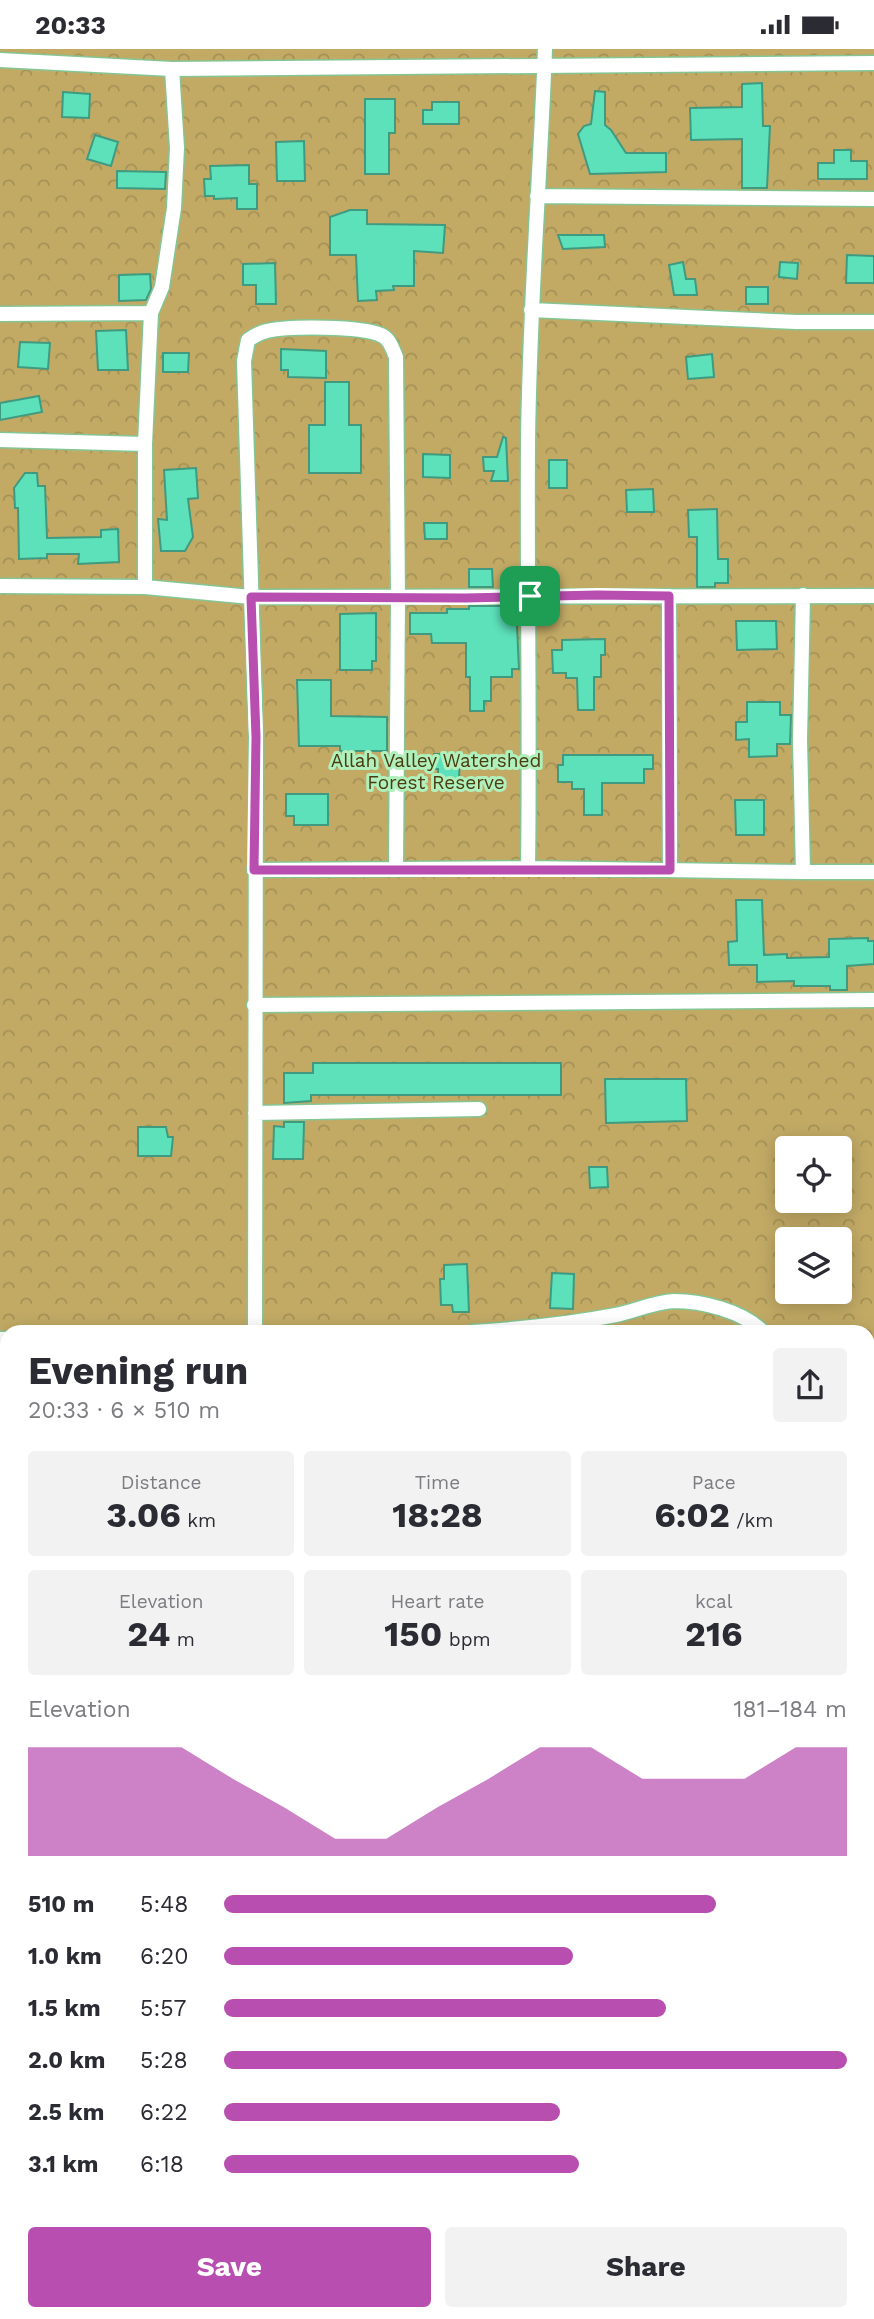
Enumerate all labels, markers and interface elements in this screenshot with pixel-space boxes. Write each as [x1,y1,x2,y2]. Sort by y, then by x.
text: 20:33 [35,10,106,40]
pin [500,566,560,626]
icon: arrive [511,577,549,615]
park label: Allah Valley Watershed Forest Reserve [331,749,541,794]
map controls [775,1136,852,1304]
button: locate [775,1136,852,1213]
button: layers [775,1227,852,1304]
button: share [773,1348,847,1422]
text: Evening run [28,1349,248,1393]
text: 20:33 · 6 × 510 m [28,1397,220,1424]
text: Distance [121,1471,202,1494]
text: Time [415,1471,460,1494]
text: Pace [692,1471,736,1494]
text: 3.06 [106,1494,181,1536]
text: 18:28 [392,1494,483,1536]
text: 6:02 [654,1494,730,1536]
text: km [181,1509,216,1532]
text: /km [730,1509,773,1532]
text: Elevation [119,1590,204,1613]
text: Heart rate [391,1590,484,1613]
text: kcal [695,1590,733,1613]
text: 24 [127,1613,170,1655]
text: 150 [384,1613,442,1655]
text: 216 [685,1613,743,1655]
text: m [170,1628,195,1651]
text: bpm [442,1628,491,1651]
text: Elevation [28,1696,131,1723]
text: 181–184 m [734,1696,847,1723]
text: 510 m [28,1891,94,1918]
text: 5:48 [140,1891,188,1918]
text: 1.0 km [28,1943,102,1970]
text: 6:20 [140,1943,189,1970]
text: 1.5 km [28,1995,101,2022]
text: 5:57 [140,1995,186,2022]
text: 2.0 km [28,2047,106,2074]
text: 5:28 [140,2047,188,2074]
text: 2.5 km [28,2099,104,2126]
text: 6:22 [140,2099,188,2126]
text: 3.1 km [28,2151,98,2178]
text: 6:18 [140,2151,184,2178]
button: Save [28,2227,431,2307]
button: Share [445,2227,847,2307]

